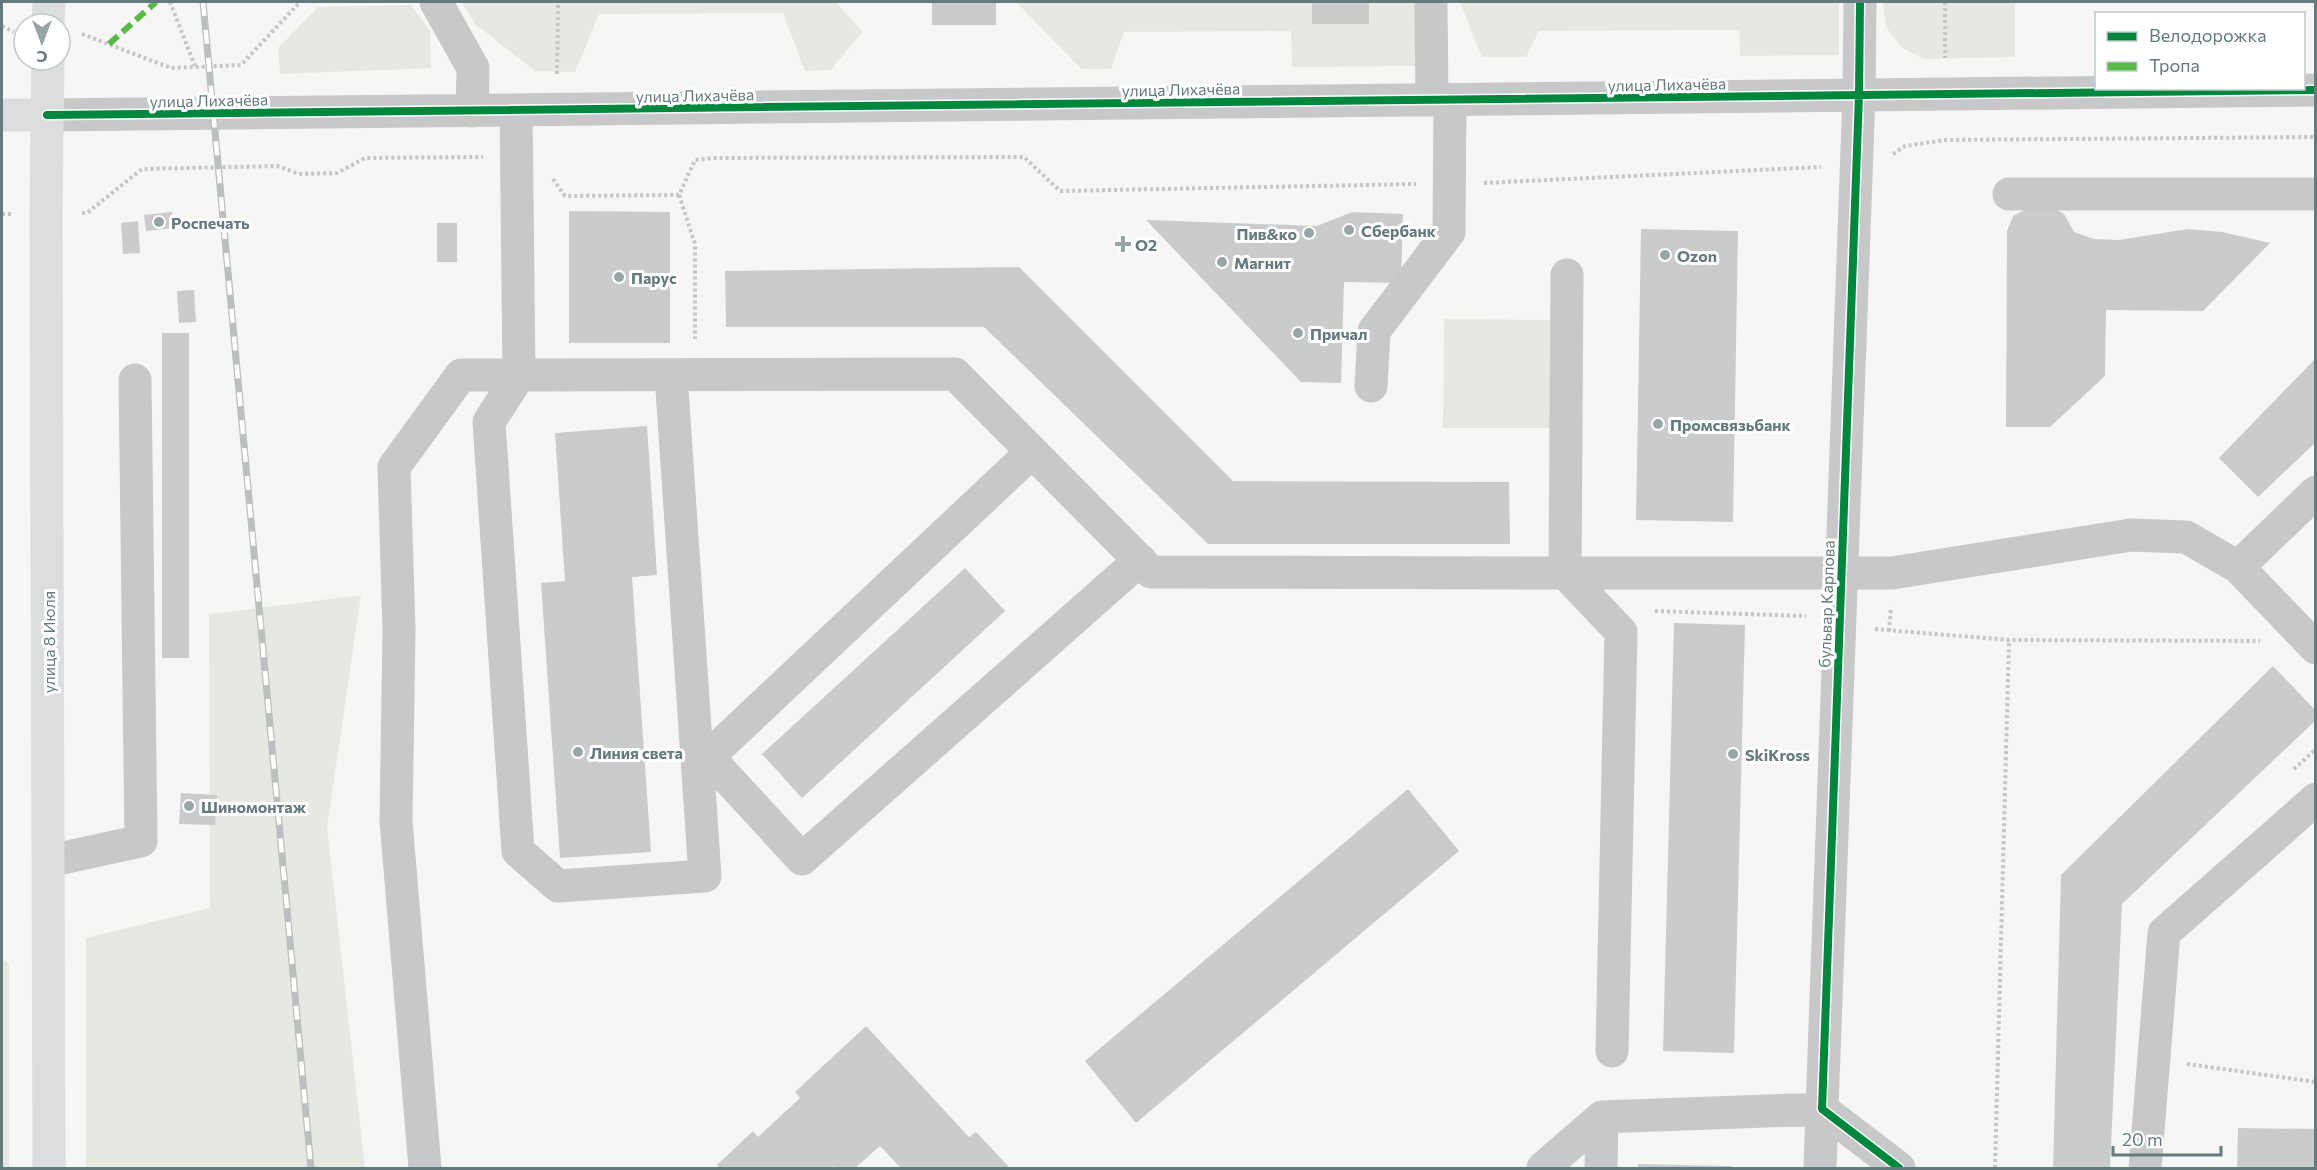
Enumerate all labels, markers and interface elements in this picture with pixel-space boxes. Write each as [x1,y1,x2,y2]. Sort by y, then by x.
north arrow [12,12,72,72]
legend [2095,12,2305,90]
text: Велодорожка [2149,24,2267,46]
text: С [36,48,47,67]
text: Тропа [2149,54,2200,76]
street label: улица Лихачёва [1608,73,1726,95]
street label: улица Лихачёва [1122,78,1240,100]
street label: улица Лихачёва [636,84,754,106]
street label: улица Лихачёва [150,89,268,111]
place label: Роспечать [171,213,250,232]
marker: Роспечать [152,215,166,229]
place label: Сбербанк [1361,221,1436,240]
marker: Сбербанк [1342,223,1356,237]
place label: Пив&ко [1236,224,1297,243]
marker: Пив&ко [1302,226,1316,240]
place label: O2 [1135,235,1157,254]
marker: O2 [1116,237,1130,251]
place label: Ozon [1677,246,1717,265]
marker: Ozon [1658,248,1672,262]
place label: Магнит [1234,253,1291,272]
marker: Магнит [1215,255,1229,269]
place label: Парус [631,268,677,287]
marker: Парус [612,270,626,284]
place label: Причал [1310,324,1367,343]
marker: Причал [1291,326,1305,340]
place label: Промсвязьбанк [1670,415,1791,434]
marker: Промсвязьбанк [1651,417,1665,431]
street label: бульвар Карпова [1814,540,1838,668]
street label: улица 8 Июля [39,591,58,693]
place label: Линия света [590,743,683,762]
marker: Линия света [571,745,585,759]
place label: SkiKross [1745,745,1810,764]
marker: SkiKross [1726,747,1740,761]
place label: Шиномонтаж [201,797,307,816]
marker: Шиномонтаж [182,799,196,813]
scale bar [2113,1119,2221,1157]
text: 20 m [2122,1128,2163,1150]

